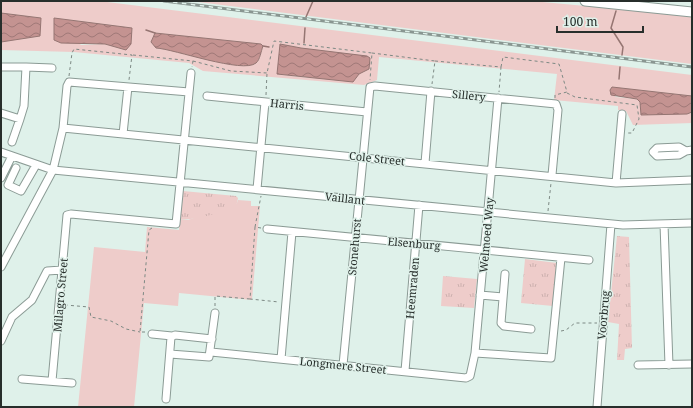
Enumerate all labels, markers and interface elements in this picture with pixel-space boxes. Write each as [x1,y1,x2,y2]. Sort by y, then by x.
scale bar [557,8,643,34]
text: 100 m [563,13,598,30]
street label: Sillery [452,86,487,104]
street label: Harris [269,95,305,113]
street label: Cole Street [348,148,406,168]
street label: Vaillant [324,188,366,208]
street label: Welmoed Way [475,196,497,273]
street label: Stonehurst [344,218,364,276]
street label: Elsenburg [387,233,441,253]
street label: Milagro Street [49,257,71,333]
street label: Heemraden [402,257,422,319]
street label: Voorbrug [593,290,613,340]
street label: Longmere Street [299,353,387,377]

